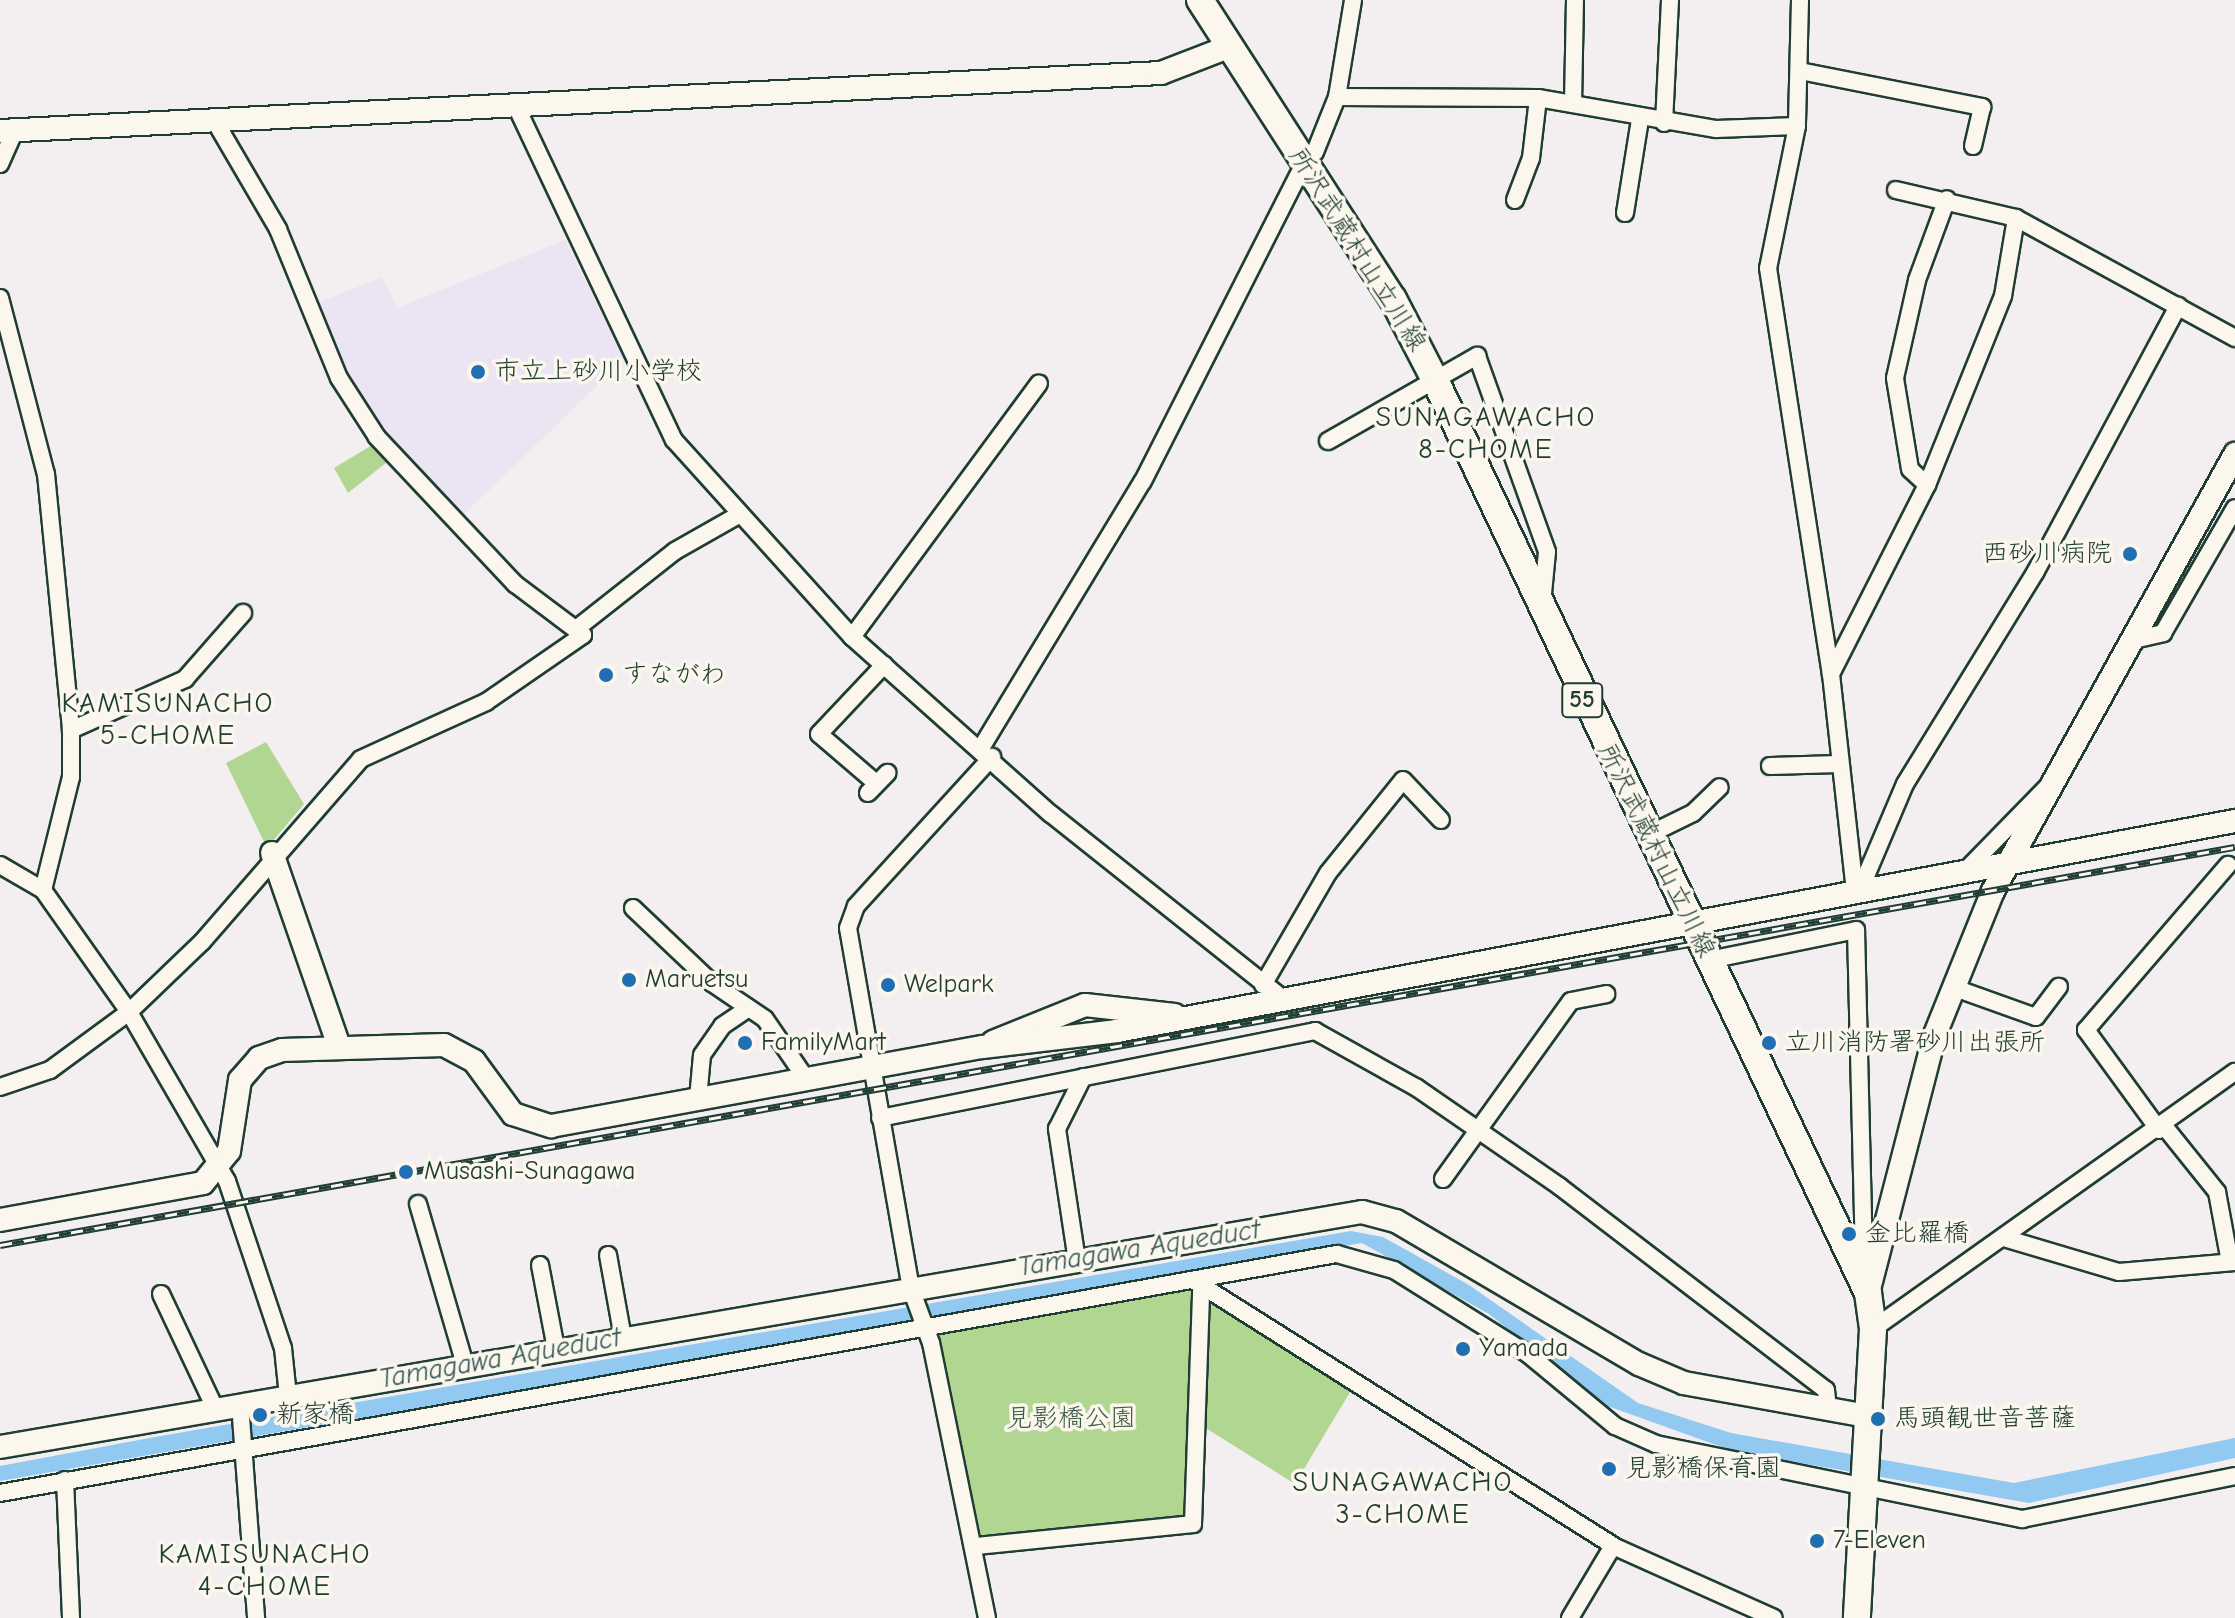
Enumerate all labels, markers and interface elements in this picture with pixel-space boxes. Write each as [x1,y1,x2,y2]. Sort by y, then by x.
street label: 所沢武蔵村山立川線 [1282,143,1432,357]
place label: 市立上砂川小学校 [494,356,702,388]
marker: 市立上砂川小学校 [469,363,487,381]
district label: SUNAGAWACHO 8-CHOME [1376,400,1596,466]
place label: 西砂川病院 [1982,538,2112,570]
marker: 西砂川病院 [2119,543,2141,565]
place label: すながわ [622,659,726,691]
marker: すながわ [597,666,615,684]
road number: 55 [1560,680,1604,720]
district label: KAMISUNACHO 5-CHOME [61,686,275,752]
street label: 所沢武蔵村山立川線 [1591,739,1721,963]
place label: Maruetsu [645,964,748,996]
place label: Welpark [904,969,994,1001]
marker: Maruetsu [620,971,638,989]
marker: Welpark [879,976,897,994]
place label: FamilyMart [761,1027,886,1059]
place label: 立川消防署砂川出張所 [1785,1027,2045,1059]
marker: FamilyMart [736,1034,754,1052]
marker: 立川消防署砂川出張所 [1760,1034,1778,1052]
place label: Musashi-Sunagawa [424,1156,635,1188]
marker: Musashi-Sunagawa [395,1161,417,1183]
water label: Tamagawa Aqueduct [1015,1212,1263,1284]
place label: 金比羅橋 [1865,1218,1969,1250]
marker: 金比羅橋 [1840,1225,1858,1243]
water label: Tamagawa Aqueduct [376,1320,624,1396]
place label: Yamada [1479,1333,1568,1365]
marker: Yamada [1454,1340,1472,1358]
place label: 新家橋 [276,1399,354,1431]
park label: 見影橋公園 [1006,1403,1136,1435]
place label: 馬頭観世音菩薩 [1894,1403,2076,1435]
marker: 新家橋 [251,1406,269,1424]
marker: 馬頭観世音菩薩 [1869,1410,1887,1428]
place label: 見影橋保育園 [1625,1453,1781,1485]
marker: 見影橋保育園 [1600,1460,1618,1478]
district label: SUNAGAWACHO 3-CHOME [1293,1465,1513,1531]
place label: 7-Eleven [1833,1525,1926,1557]
marker: 7-Eleven [1808,1532,1826,1550]
district label: KAMISUNACHO 4-CHOME [158,1537,372,1603]

